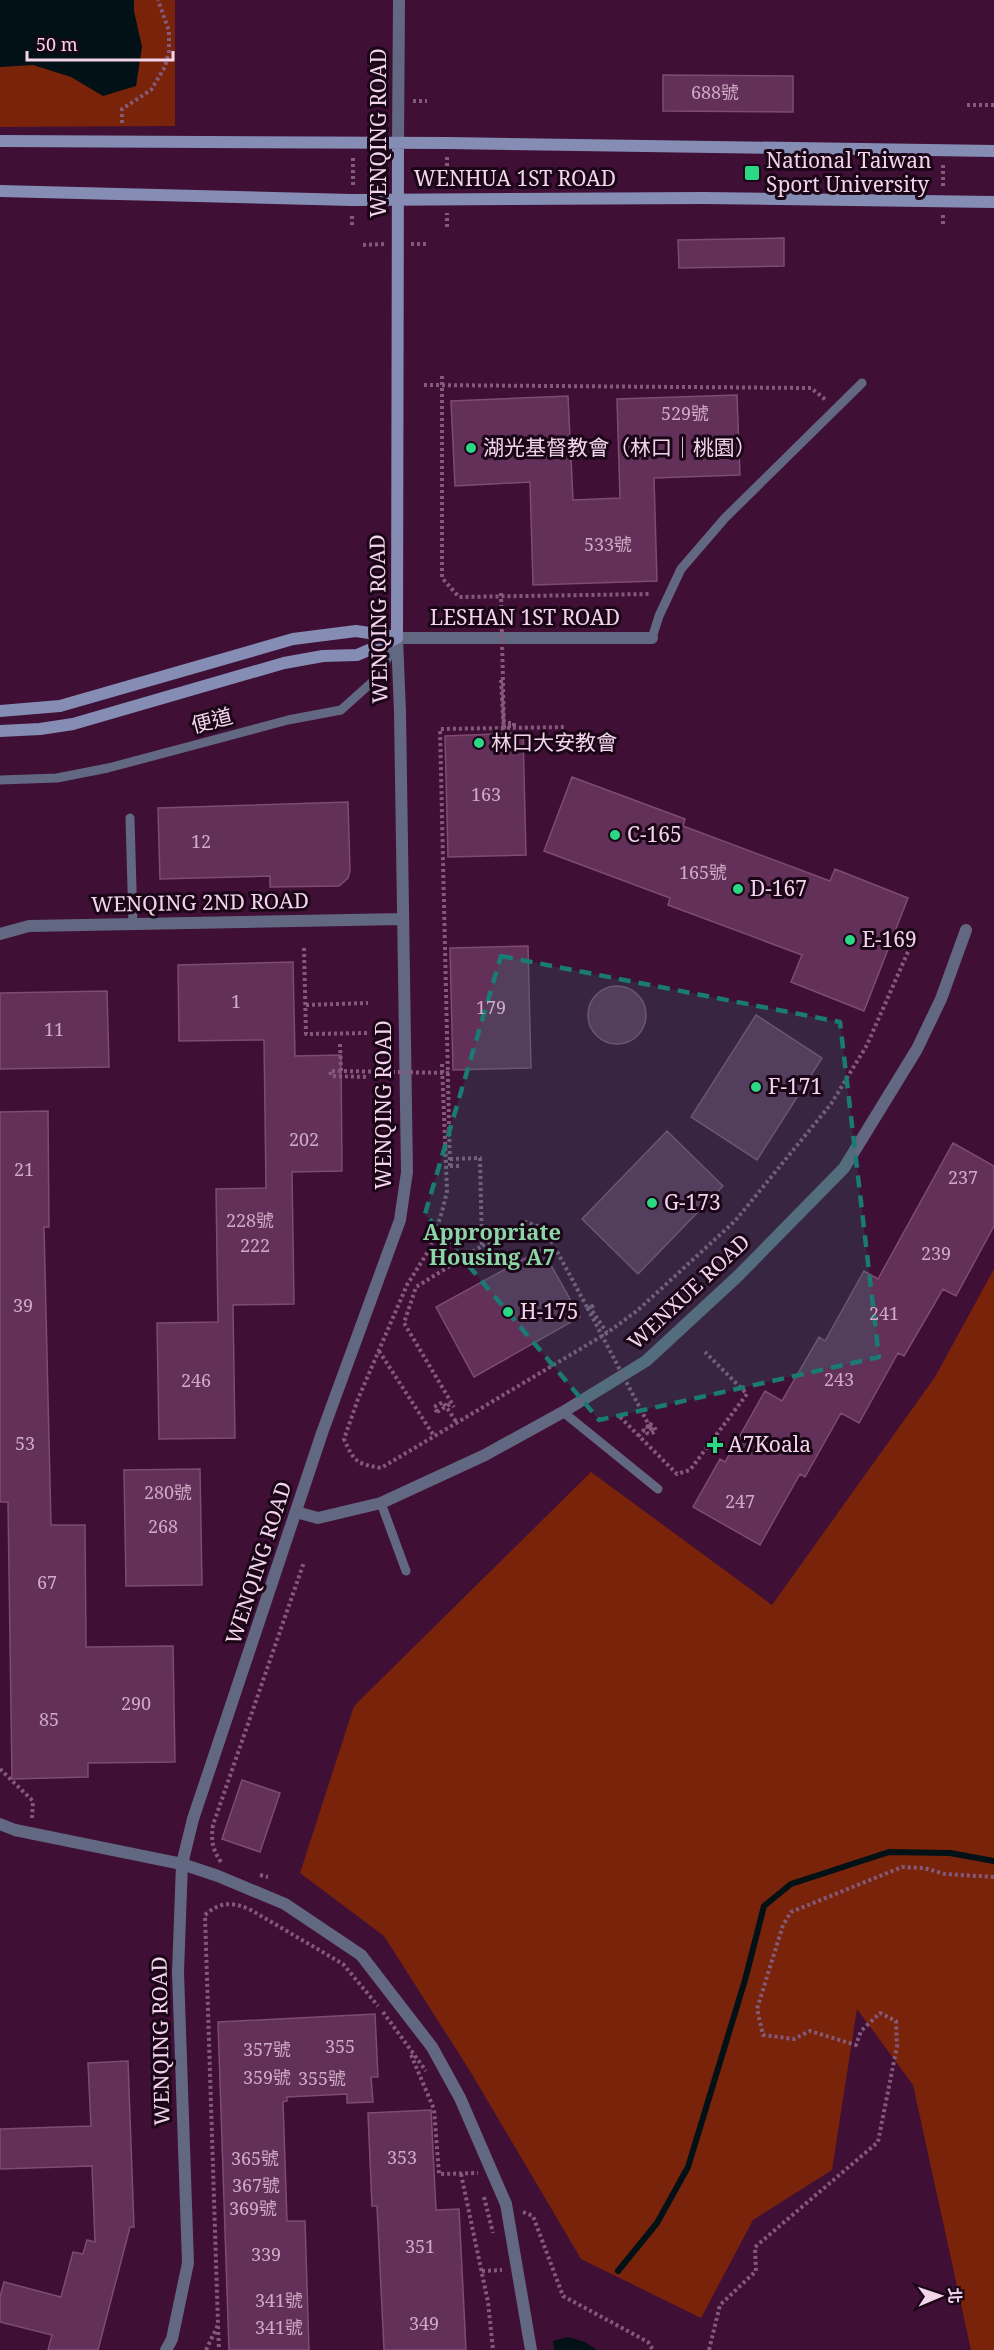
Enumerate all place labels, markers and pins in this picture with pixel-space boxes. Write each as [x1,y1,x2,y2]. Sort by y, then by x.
place label: National Taiwan Sport University [766,146,932,198]
marker: National Taiwan Sport University [743,164,761,182]
place label: 湖光基督教會（林口｜桃園） [483,433,756,461]
marker: 湖光基督教會（林口｜桃園） [464,441,478,455]
place label: 林口大安教會 [491,728,617,756]
marker: 林口大安教會 [472,736,486,750]
place label: C-165 [627,820,682,848]
marker: C-165 [608,828,622,842]
place label: D-167 [750,874,807,902]
marker: D-167 [731,882,745,896]
place label: E-169 [862,925,917,953]
marker: E-169 [843,933,857,947]
place label: F-171 [768,1072,822,1100]
marker: F-171 [749,1080,763,1094]
place label: G-173 [664,1188,721,1216]
marker: G-173 [645,1196,659,1210]
place label: H-175 [520,1297,578,1325]
marker: H-175 [501,1305,515,1319]
place label: A7Koala [728,1430,811,1458]
marker: A7Koala [706,1436,724,1454]

